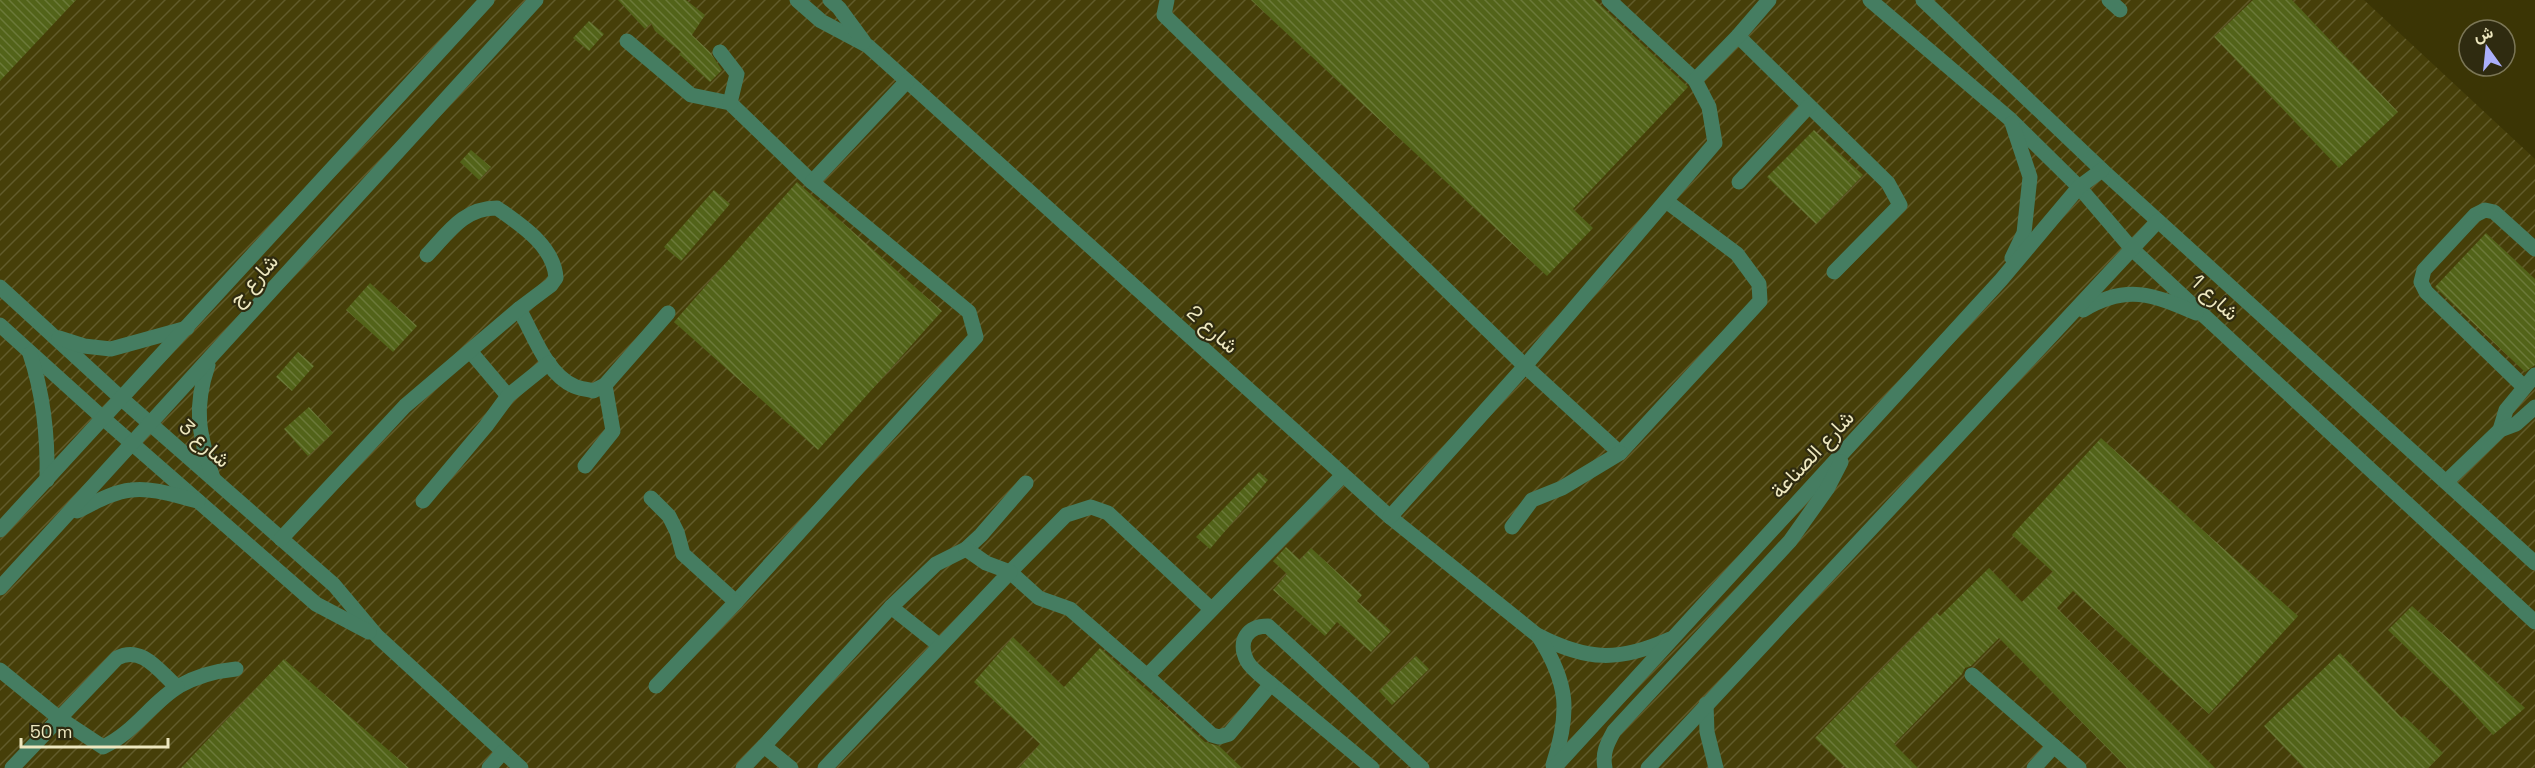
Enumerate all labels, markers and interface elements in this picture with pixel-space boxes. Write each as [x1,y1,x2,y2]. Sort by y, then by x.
north arrow [2457,18,2517,78]
text: ش [2471,21,2495,47]
street label: شارع ج [222,248,284,313]
street label: شارع 1 [2184,268,2245,327]
street label: شارع 2 [1181,299,1244,360]
street label: شارع الصناعة [1764,404,1860,504]
street label: شارع 3 [173,413,236,474]
scale bar [21,711,168,749]
text: 50 m [30,720,72,743]

